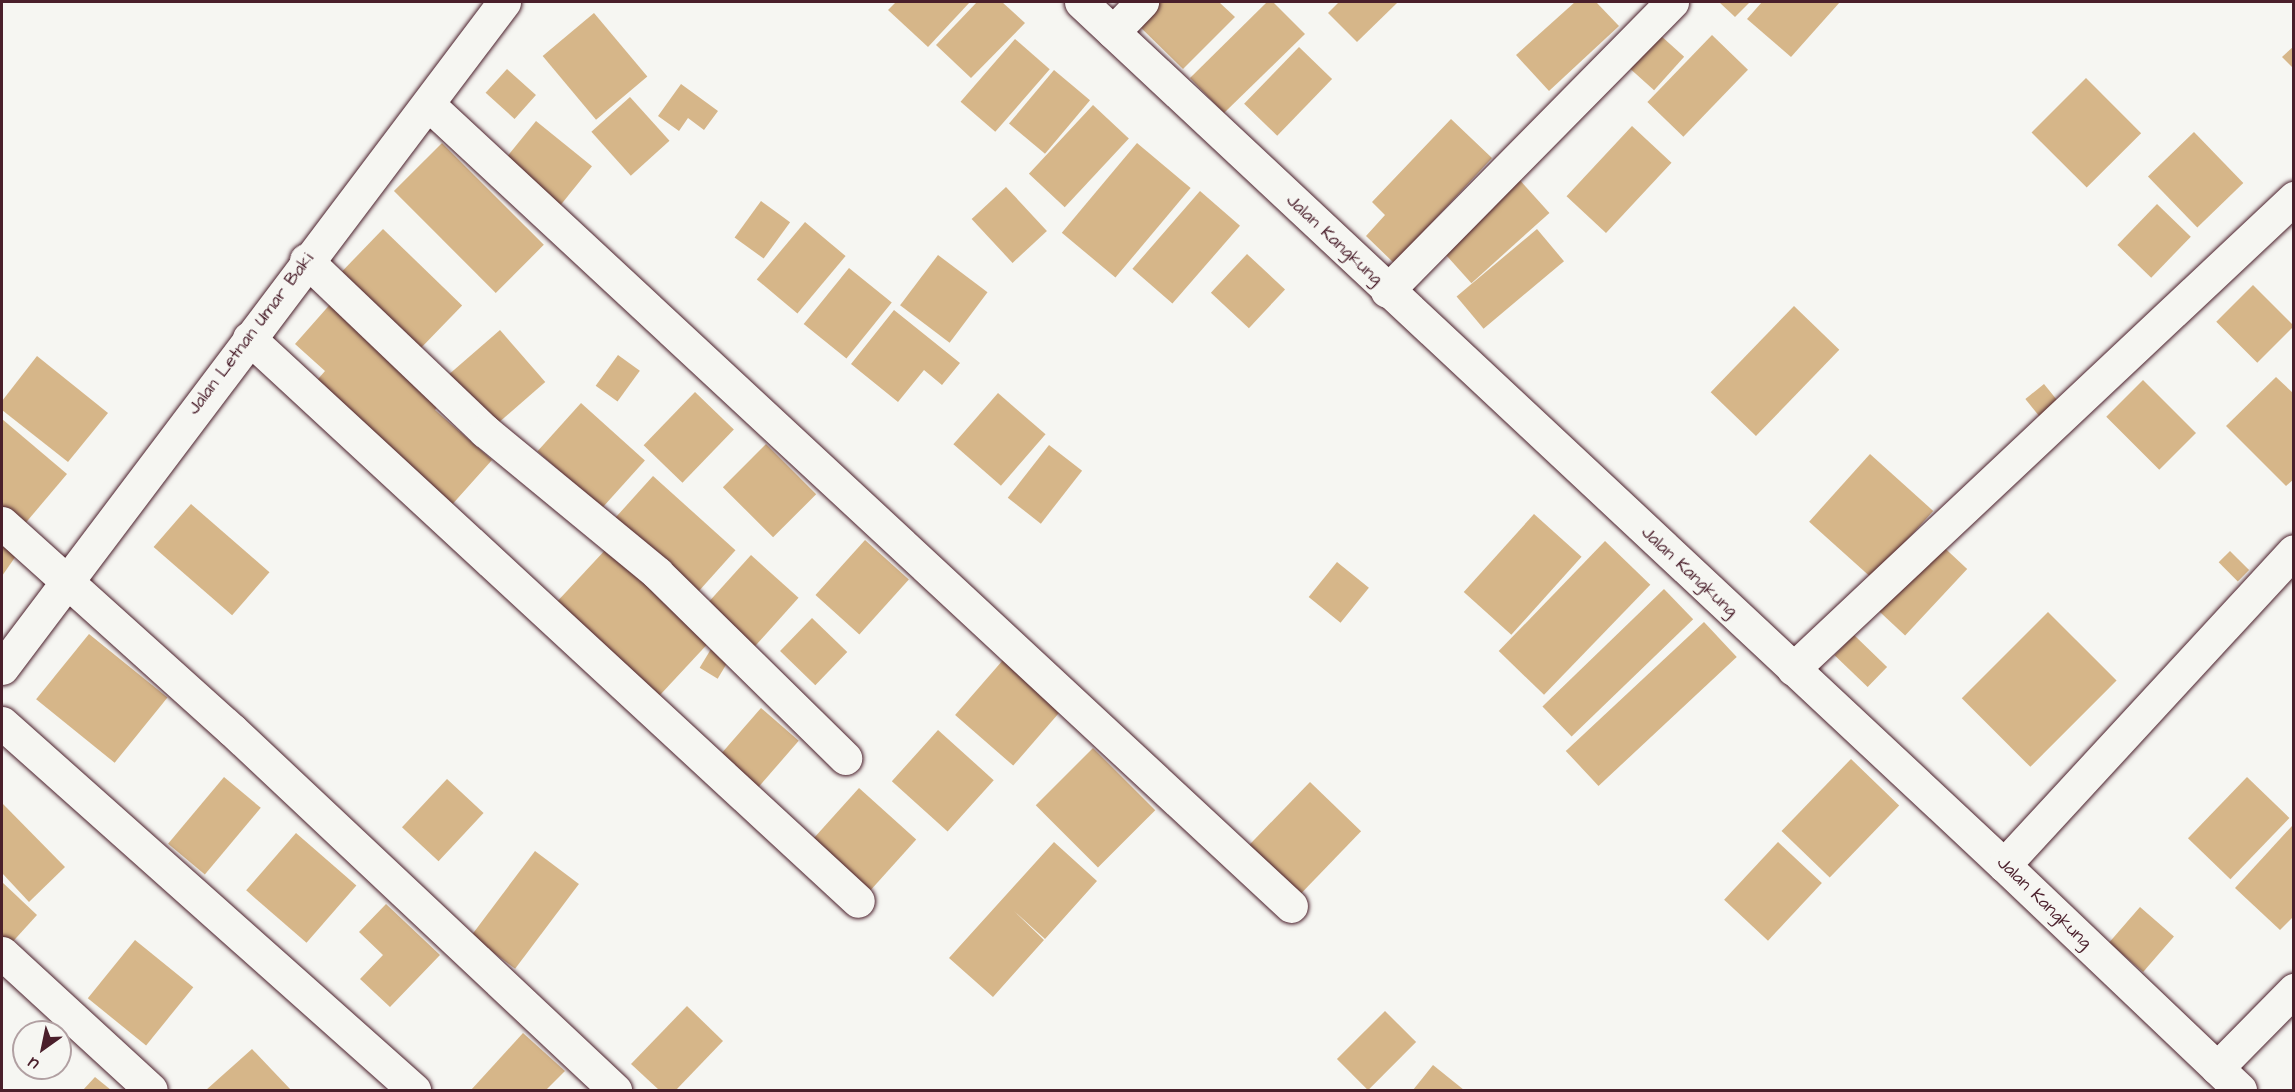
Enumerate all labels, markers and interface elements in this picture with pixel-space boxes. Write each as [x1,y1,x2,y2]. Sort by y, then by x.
street label: Jalan Kangkung [1281,190,1387,290]
street label: Jalan Letnan Umar Baki [183,249,319,419]
street label: Jalan Kangkung [1636,522,1742,622]
street label: Jalan Kangkung [1992,852,2096,954]
north arrow [12,1020,72,1080]
text: U [24,1052,43,1075]

